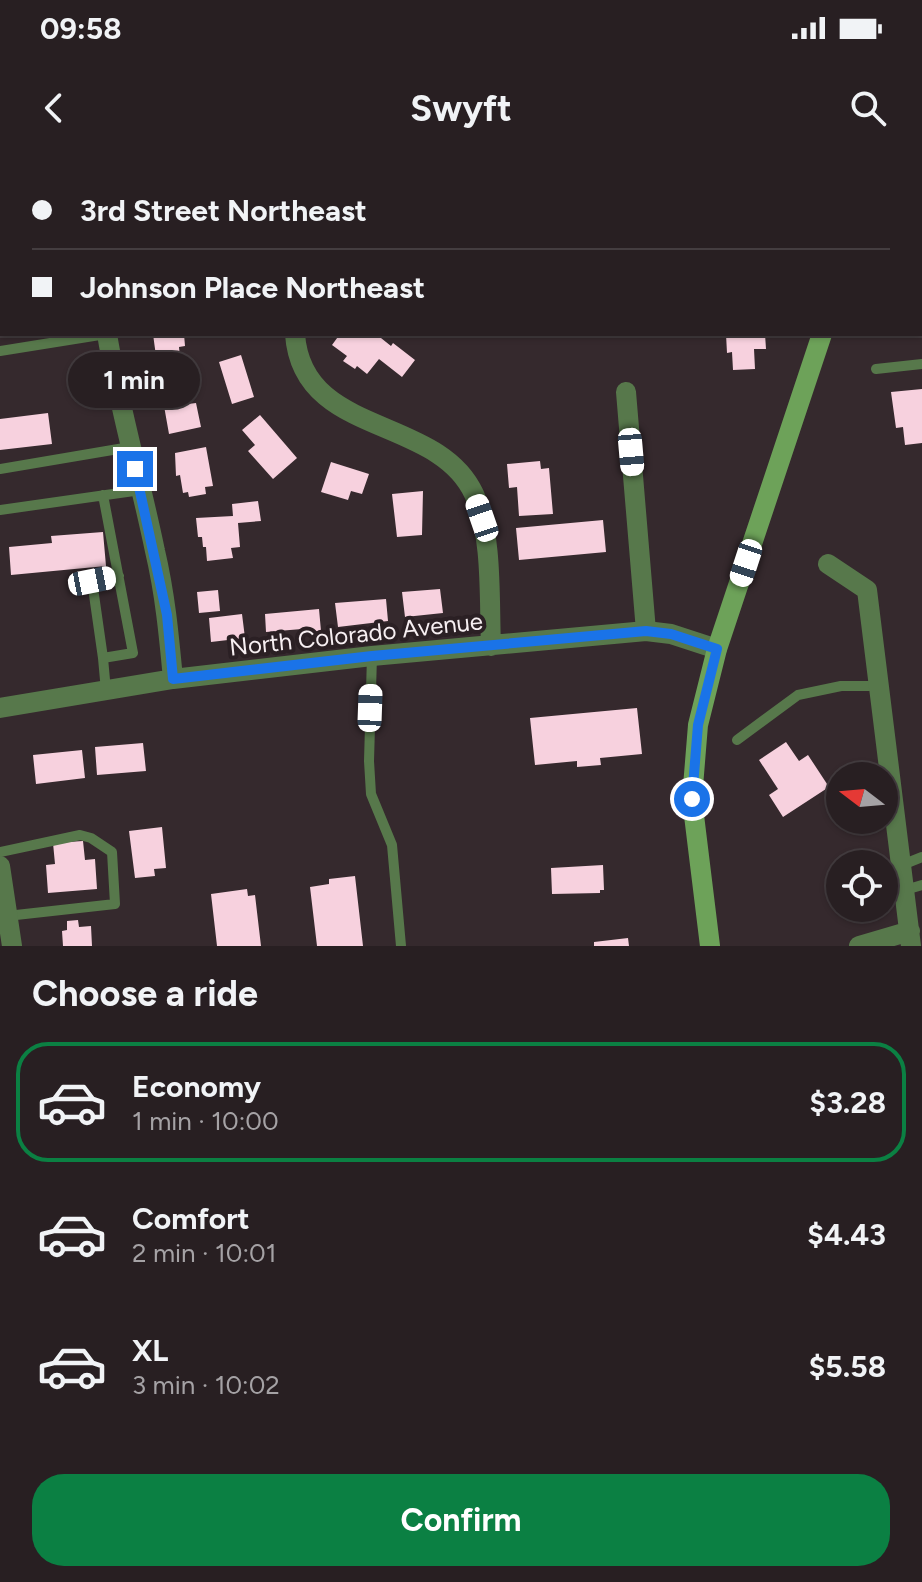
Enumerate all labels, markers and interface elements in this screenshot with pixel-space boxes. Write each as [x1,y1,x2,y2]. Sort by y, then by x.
text: 09:58 [40,10,122,47]
icon: back [32,86,76,130]
icon: search [846,86,890,130]
text: Swyft [410,87,512,130]
text: 3rd Street Northeast [80,192,367,229]
text: Johnson Place Northeast [80,269,425,306]
callout: 1 min [69,353,201,409]
text: 1 min [103,364,165,396]
car [617,427,645,477]
route end [117,451,153,487]
car [463,491,501,545]
car [727,536,765,590]
car [66,565,118,597]
street label: North Colorado Avenue [228,606,484,662]
car [357,684,383,732]
north arrow [826,762,898,834]
map controls [826,762,898,922]
route start [674,781,710,817]
button: locate [826,850,898,922]
text: Choose a ride [32,972,258,1015]
icon: car [36,1066,108,1138]
text: Economy [132,1068,261,1105]
text: $3.28 [810,1084,886,1121]
text: 1 min · 10:00 [132,1105,279,1137]
icon: car [36,1198,108,1270]
text: Comfort [132,1200,250,1237]
text: $4.43 [807,1216,886,1253]
text: 2 min · 10:01 [132,1237,276,1269]
icon: car [36,1330,108,1402]
text: XL [132,1332,168,1369]
text: $5.58 [809,1348,886,1385]
text: 3 min · 10:02 [132,1369,280,1401]
button: Confirm [32,1474,890,1566]

